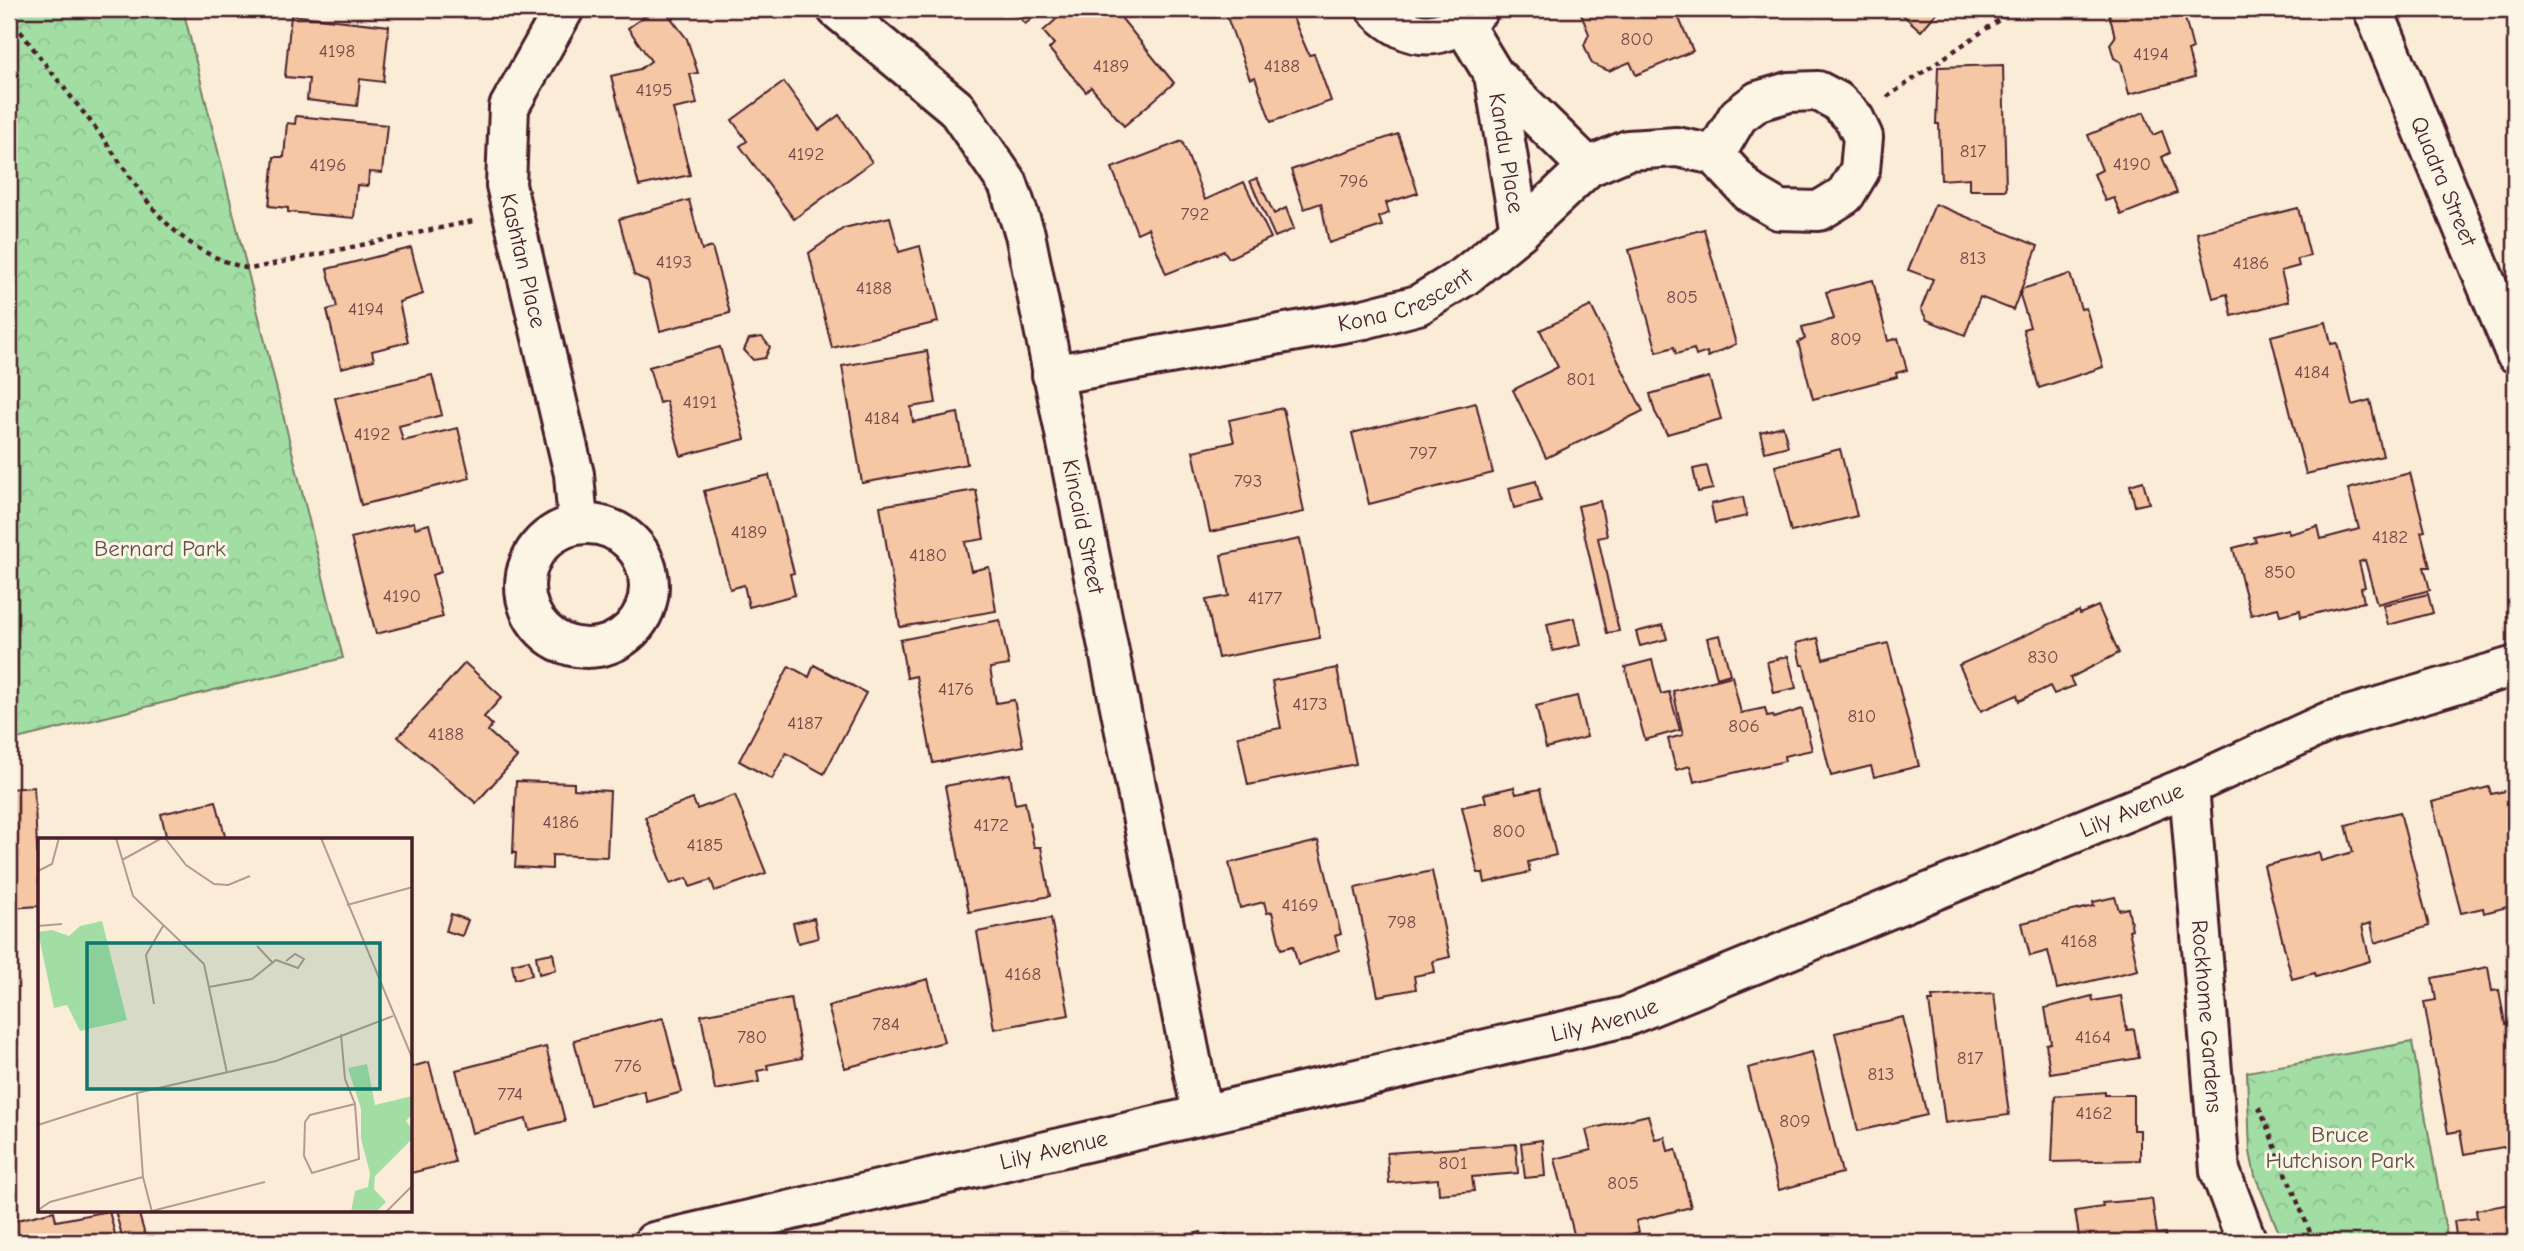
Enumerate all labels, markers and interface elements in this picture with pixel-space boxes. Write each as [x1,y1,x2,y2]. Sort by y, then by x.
house number: 800 [1621,28,1653,50]
house number: 4198 [319,40,355,62]
house number: 4194 [2133,43,2169,65]
house number: 4189 [1093,55,1129,77]
house number: 4188 [1264,55,1300,77]
house number: 4195 [635,79,673,101]
street label: Kandu Place [1484,91,1530,215]
street label: Quadra Street [2405,112,2483,251]
house number: 817 [1960,140,1986,162]
house number: 4192 [788,143,824,165]
house number: 4190 [2113,153,2151,175]
house number: 4196 [309,154,347,176]
house number: 796 [1339,170,1369,192]
street label: Kashtan Place [495,191,553,330]
house number: 792 [1181,203,1209,225]
house number: 813 [1960,247,1986,269]
house number: 4193 [656,251,692,273]
house number: 4186 [2233,252,2269,274]
street label: Kona Crescent [1335,261,1479,337]
house number: 4188 [856,277,892,299]
house number: 805 [1666,286,1698,308]
house number: 4194 [348,298,384,320]
house number: 809 [1830,328,1862,350]
house number: 4184 [2294,361,2330,383]
house number: 801 [1567,368,1595,390]
house number: 4191 [683,391,717,413]
house number: 4184 [864,407,900,429]
house number: 4192 [354,423,390,445]
house number: 797 [1409,442,1437,464]
street label: Kincaid Street [1057,457,1111,597]
house number: 793 [1234,470,1262,492]
house number: 4189 [731,521,767,543]
house number: 4182 [2372,526,2408,548]
park label: Bernard Park [94,535,226,562]
house number: 4180 [909,544,947,566]
house number: 850 [2264,561,2296,583]
house number: 4190 [383,585,421,607]
house number: 4177 [1248,587,1282,609]
house number: 830 [2028,646,2058,668]
house number: 4176 [938,678,974,700]
house number: 4173 [1292,693,1328,715]
house number: 810 [1848,705,1876,727]
house number: 4187 [787,712,823,734]
house number: 806 [1728,715,1760,737]
house number: 4188 [428,723,464,745]
street label: Lily Avenue [2075,776,2187,843]
house number: 4186 [543,811,579,833]
house number: 4172 [973,814,1009,836]
house number: 800 [1493,820,1525,842]
house number: 4185 [687,834,723,856]
inset map [38,838,413,1212]
house number: 4169 [1281,894,1319,916]
house number: 798 [1388,911,1416,933]
street label: Rockhome Gardens [2186,919,2229,1114]
house number: 4168 [2061,930,2097,952]
house number: 4168 [1005,963,1041,985]
street label: Lily Avenue [1548,992,1662,1047]
house number: 784 [872,1013,900,1035]
house number: 780 [737,1026,767,1048]
house number: 4164 [2075,1026,2111,1048]
house number: 817 [1957,1047,1983,1069]
house number: 776 [614,1055,642,1077]
house number: 813 [1868,1063,1894,1085]
house number: 774 [497,1083,523,1105]
house number: 4162 [2076,1102,2112,1124]
house number: 809 [1779,1110,1811,1132]
park label: Bruce Hutchison Park [2265,1121,2415,1174]
street label: Lily Avenue [997,1124,1110,1175]
house number: 801 [1439,1152,1467,1174]
house number: 805 [1607,1172,1639,1194]

